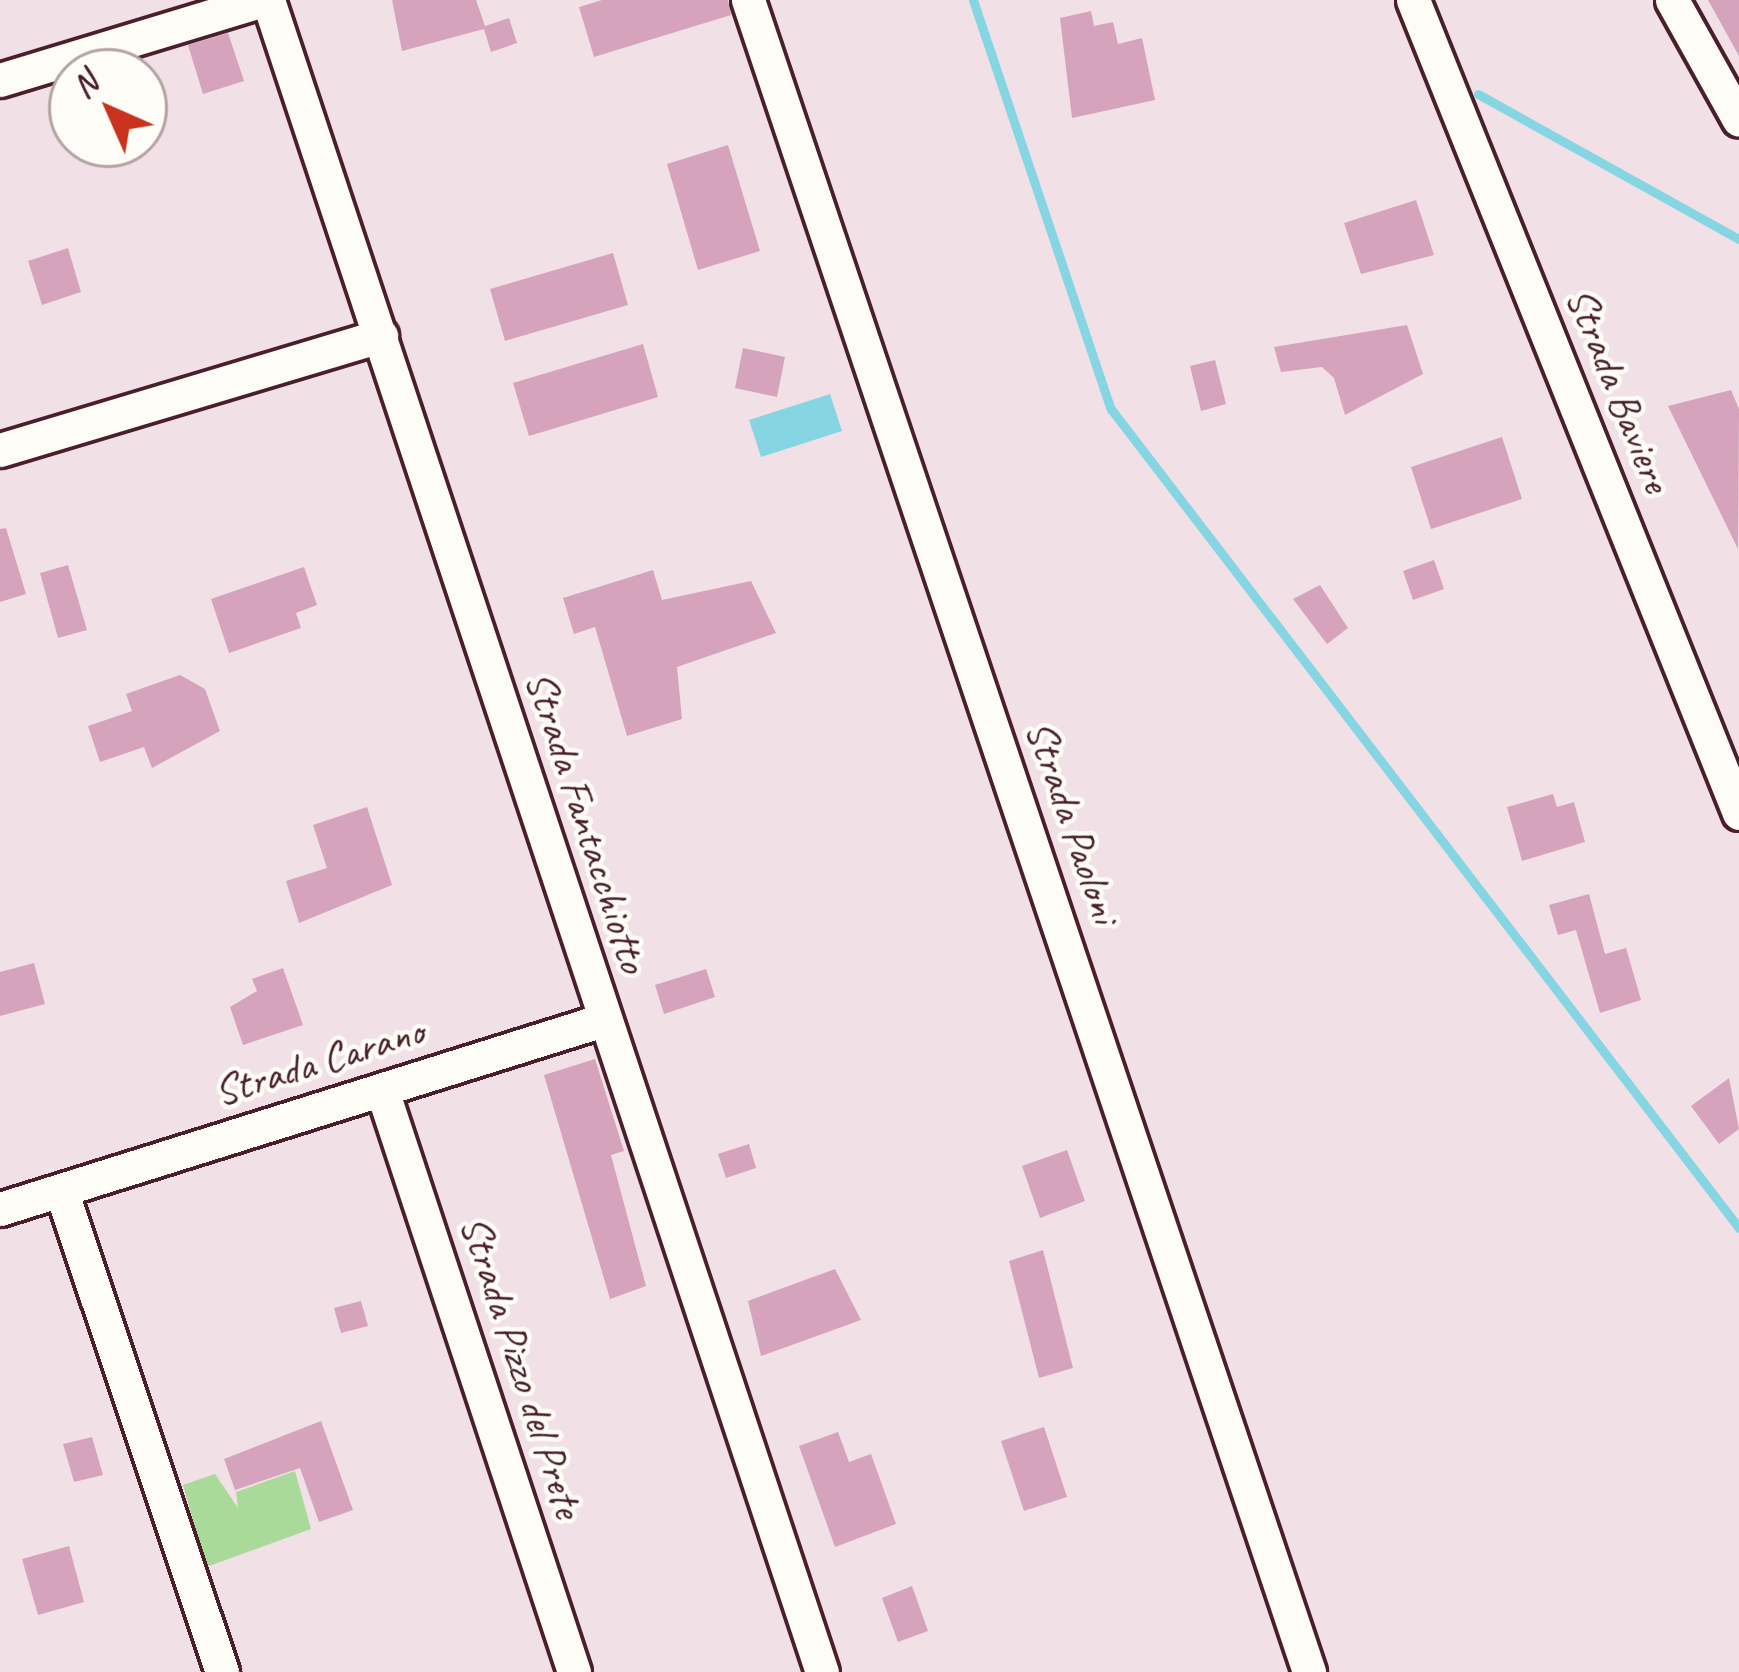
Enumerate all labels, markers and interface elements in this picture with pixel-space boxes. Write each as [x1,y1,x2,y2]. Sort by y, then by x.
north arrow [48,48,168,168]
text: N [63,63,107,107]
street label: Strada Baviere [1554,281,1682,499]
street label: Strada Fantacchiotto [514,665,658,979]
street label: Strada Paoloni [1014,714,1130,930]
street label: Strada Carano [208,1006,430,1118]
street label: Strada Pizzo del Prete [448,1210,594,1524]

